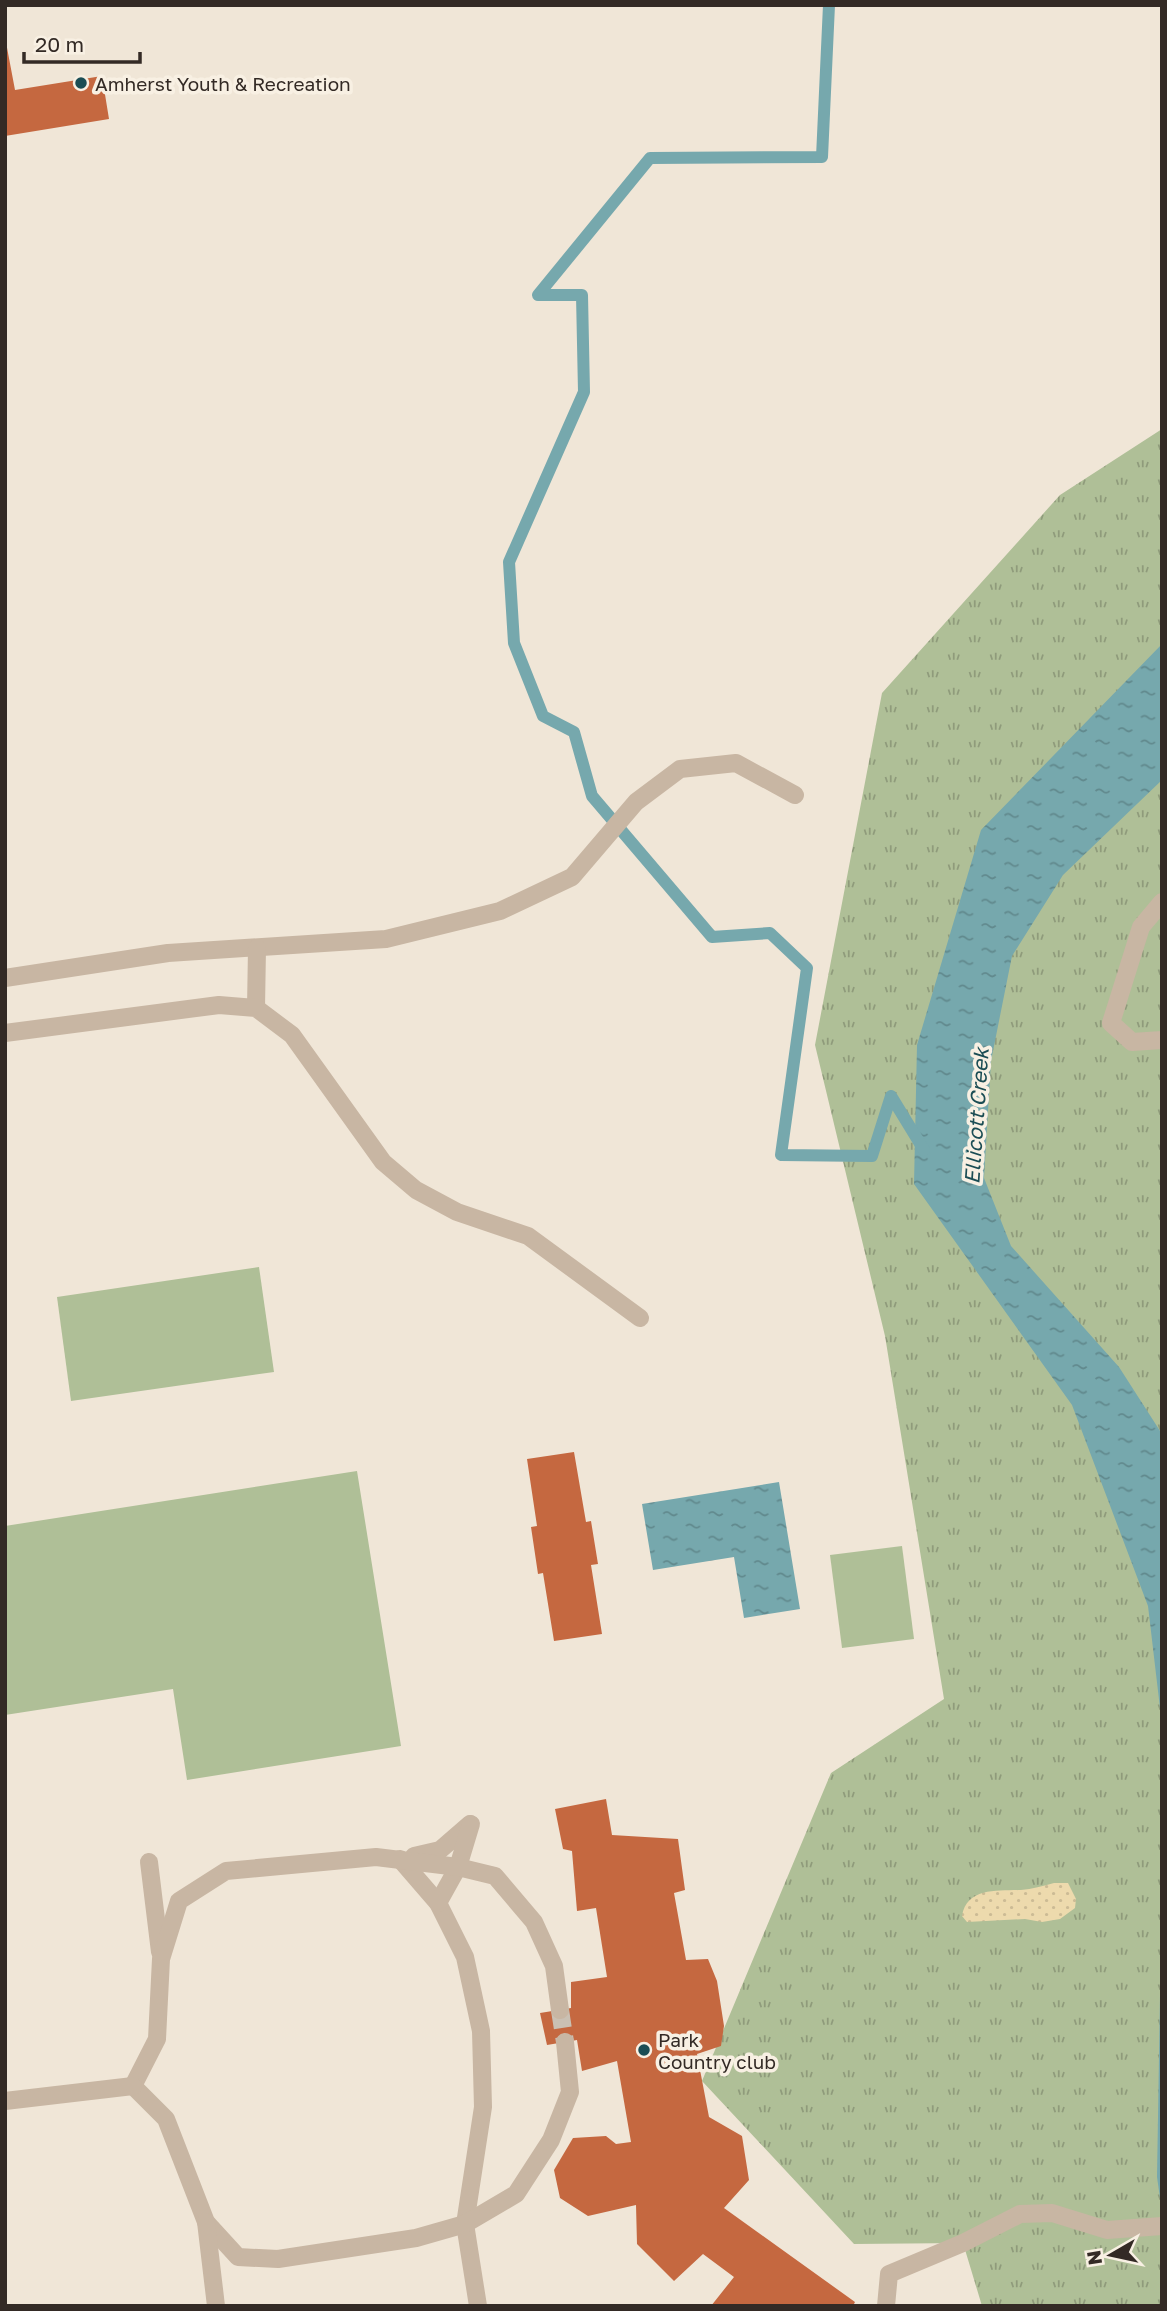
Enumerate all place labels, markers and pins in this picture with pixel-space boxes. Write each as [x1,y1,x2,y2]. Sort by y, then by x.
place label: Amherst Youth & Recreation [95,72,351,95]
marker: Amherst Youth & Recreation [73,75,89,91]
place label: Park Country club [658,2028,776,2073]
marker: Park Country club [636,2042,652,2058]

